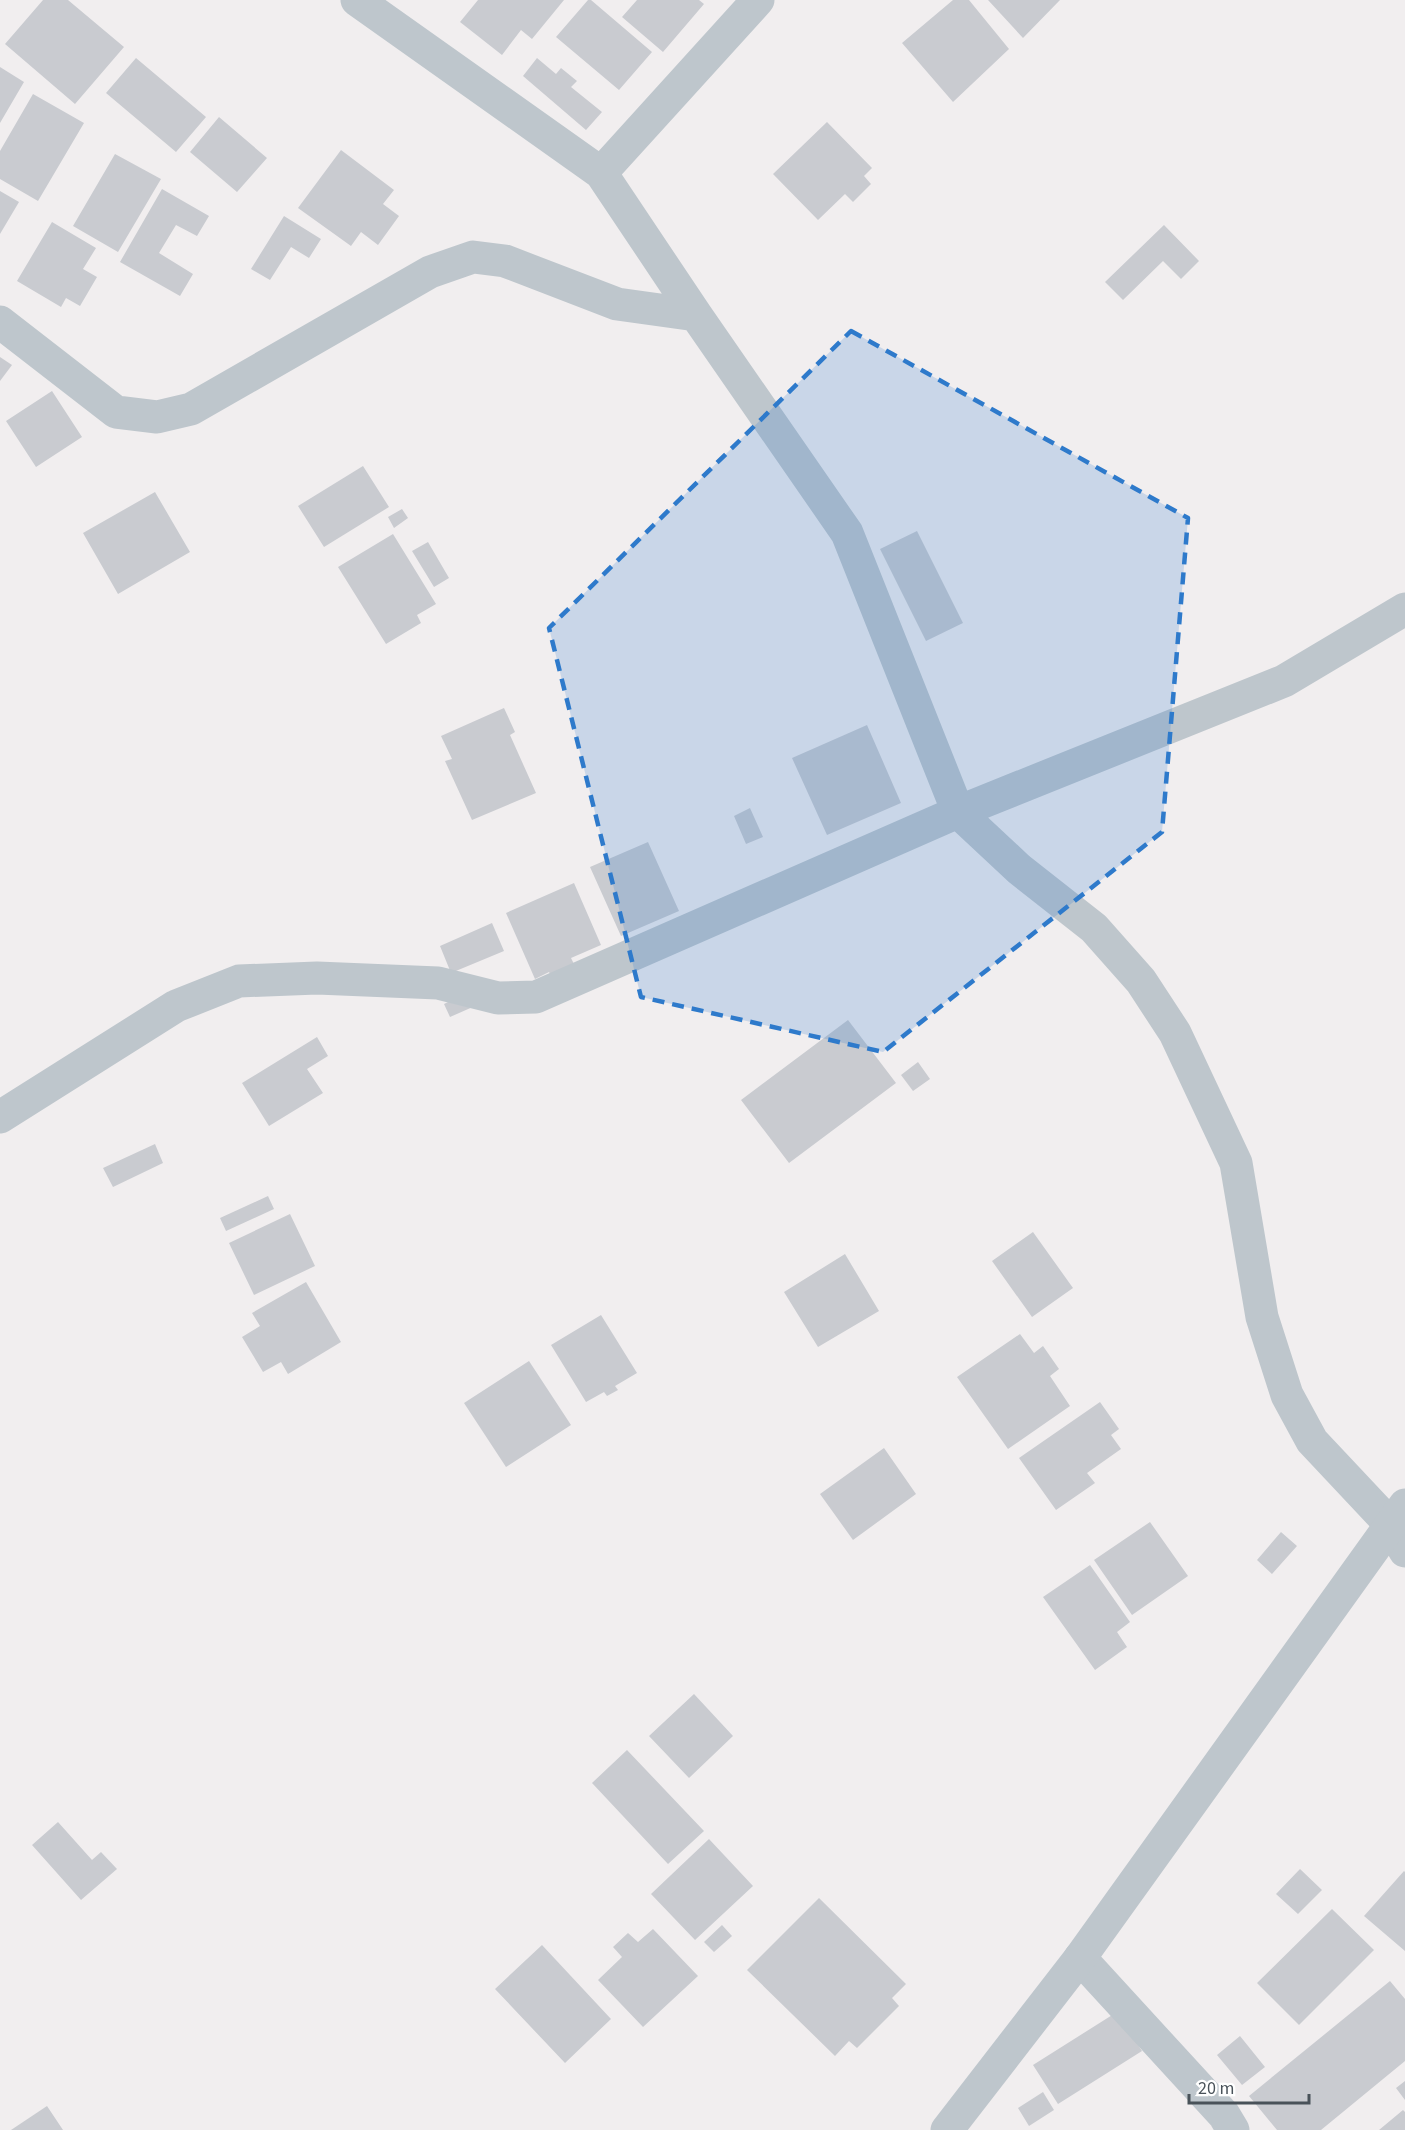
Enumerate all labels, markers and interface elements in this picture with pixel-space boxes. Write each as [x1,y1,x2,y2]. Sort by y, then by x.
scale bar [1189,2067,1309,2105]
text: 20 m [1198,2076,1234,2101]

